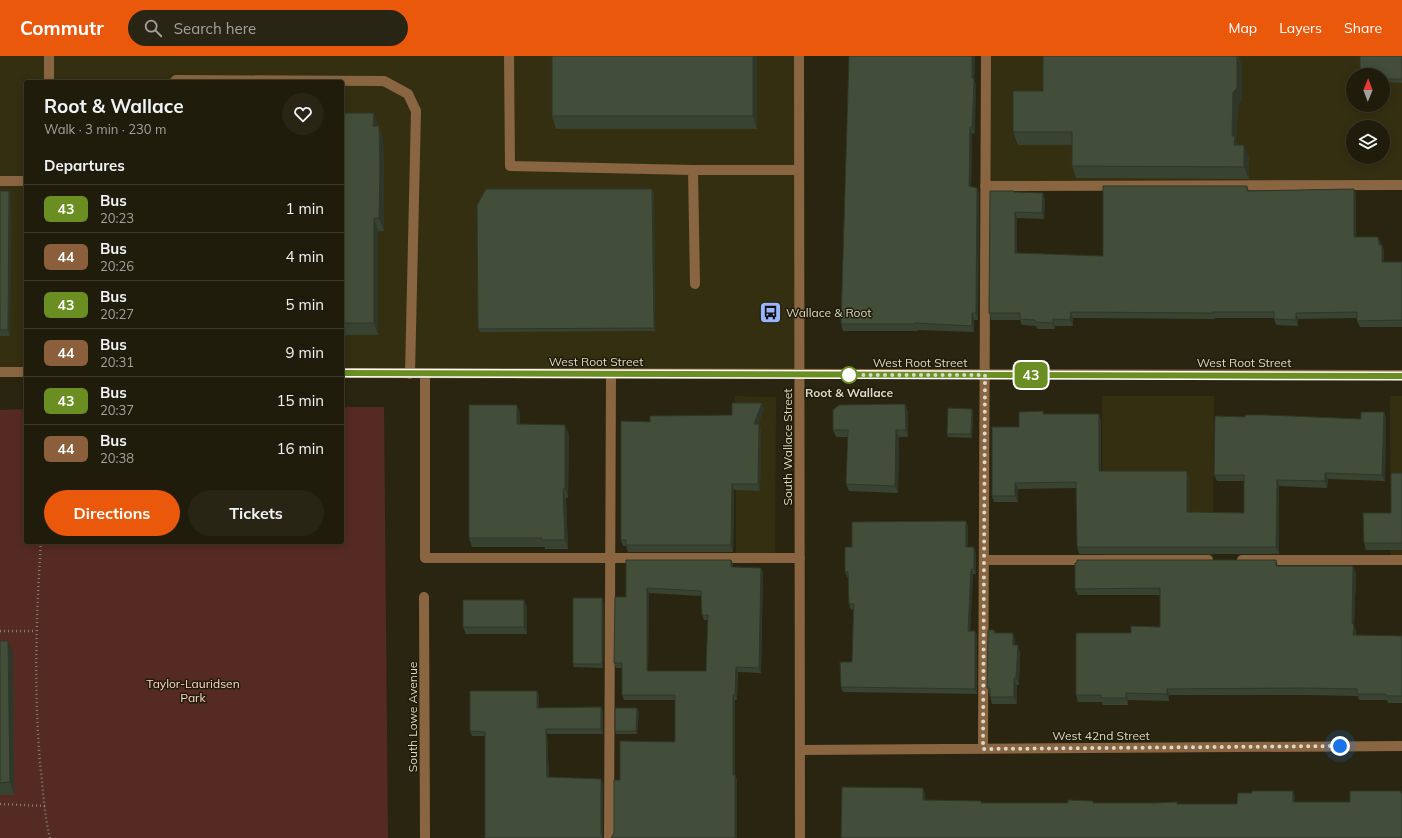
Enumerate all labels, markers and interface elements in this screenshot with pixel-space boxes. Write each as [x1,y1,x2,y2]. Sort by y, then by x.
search box [128,10,408,46]
text: Commutr [20,16,104,40]
icon: search [142,17,164,39]
text: Search here [174,19,256,38]
text: Map [1228,19,1257,37]
text: Layers [1279,19,1322,37]
text: Share [1344,19,1382,37]
north arrow [1346,68,1390,112]
map controls [1346,68,1390,164]
button: heart [282,93,324,135]
text: Root & Wallace [44,94,184,118]
button: layers [1346,120,1390,164]
text: Walk · 3 min · 230 m [44,121,166,137]
text: Departures [44,156,125,175]
text: Bus [100,191,127,210]
text: 1 min [286,199,324,218]
text: 43 [58,200,74,218]
text: 20:23 [100,210,134,226]
text: Bus [100,239,127,258]
text: 4 min [286,247,324,266]
text: 44 [58,248,74,266]
text: 20:26 [100,258,134,274]
text: Bus [100,287,127,306]
text: 5 min [286,295,324,314]
text: 43 [58,296,74,314]
bus stop icon: Wallace & Root [757,299,783,325]
place label: Wallace & Root [786,305,871,320]
text: 20:27 [100,306,134,322]
text: Bus [100,335,127,354]
text: 9 min [286,343,324,362]
text: 44 [58,344,74,362]
text: 20:31 [100,354,134,370]
street label: West Root Street [549,354,643,369]
street label: West Root Street [873,355,967,370]
street label: West Root Street [1197,355,1291,370]
line badge: 43 [1013,362,1049,388]
marker: Root & Wallace [840,366,858,384]
text: 43 [1023,366,1039,384]
text: Bus [100,383,127,402]
place label: Root & Wallace [805,385,894,400]
street label: South Wallace Street [780,388,795,506]
text: 15 min [277,391,324,410]
text: 43 [58,392,74,410]
text: 20:37 [100,402,134,418]
text: Bus [100,431,127,450]
text: 16 min [277,439,324,458]
text: 44 [58,440,74,458]
text: 20:38 [100,450,134,466]
button: Directions [44,490,180,536]
button: Tickets [188,490,324,536]
street label: South Lowe Avenue [405,662,420,772]
park label: Taylor-Lauridsen Park [146,676,240,705]
street label: West 42nd Street [1052,728,1150,743]
your location [1330,736,1350,756]

